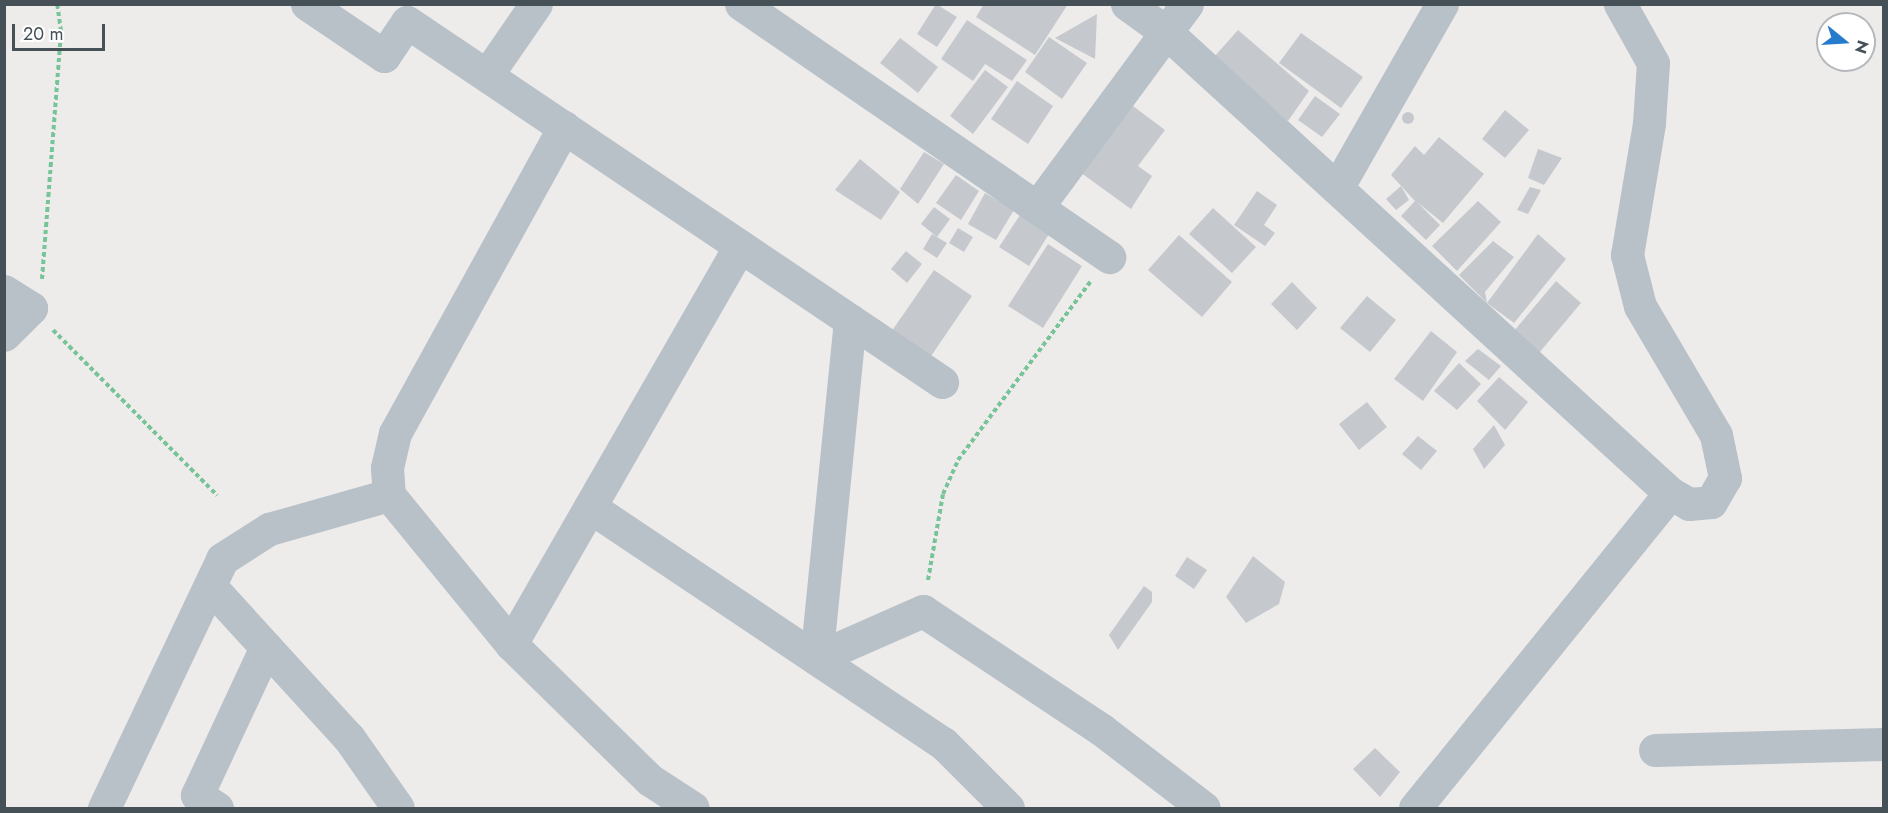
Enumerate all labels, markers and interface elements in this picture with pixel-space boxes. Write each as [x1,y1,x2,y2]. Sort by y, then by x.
scale bar [15,12,108,50]
north arrow [1816,12,1876,72]
text: 20 m [23,21,63,47]
text: N [1849,37,1875,57]

